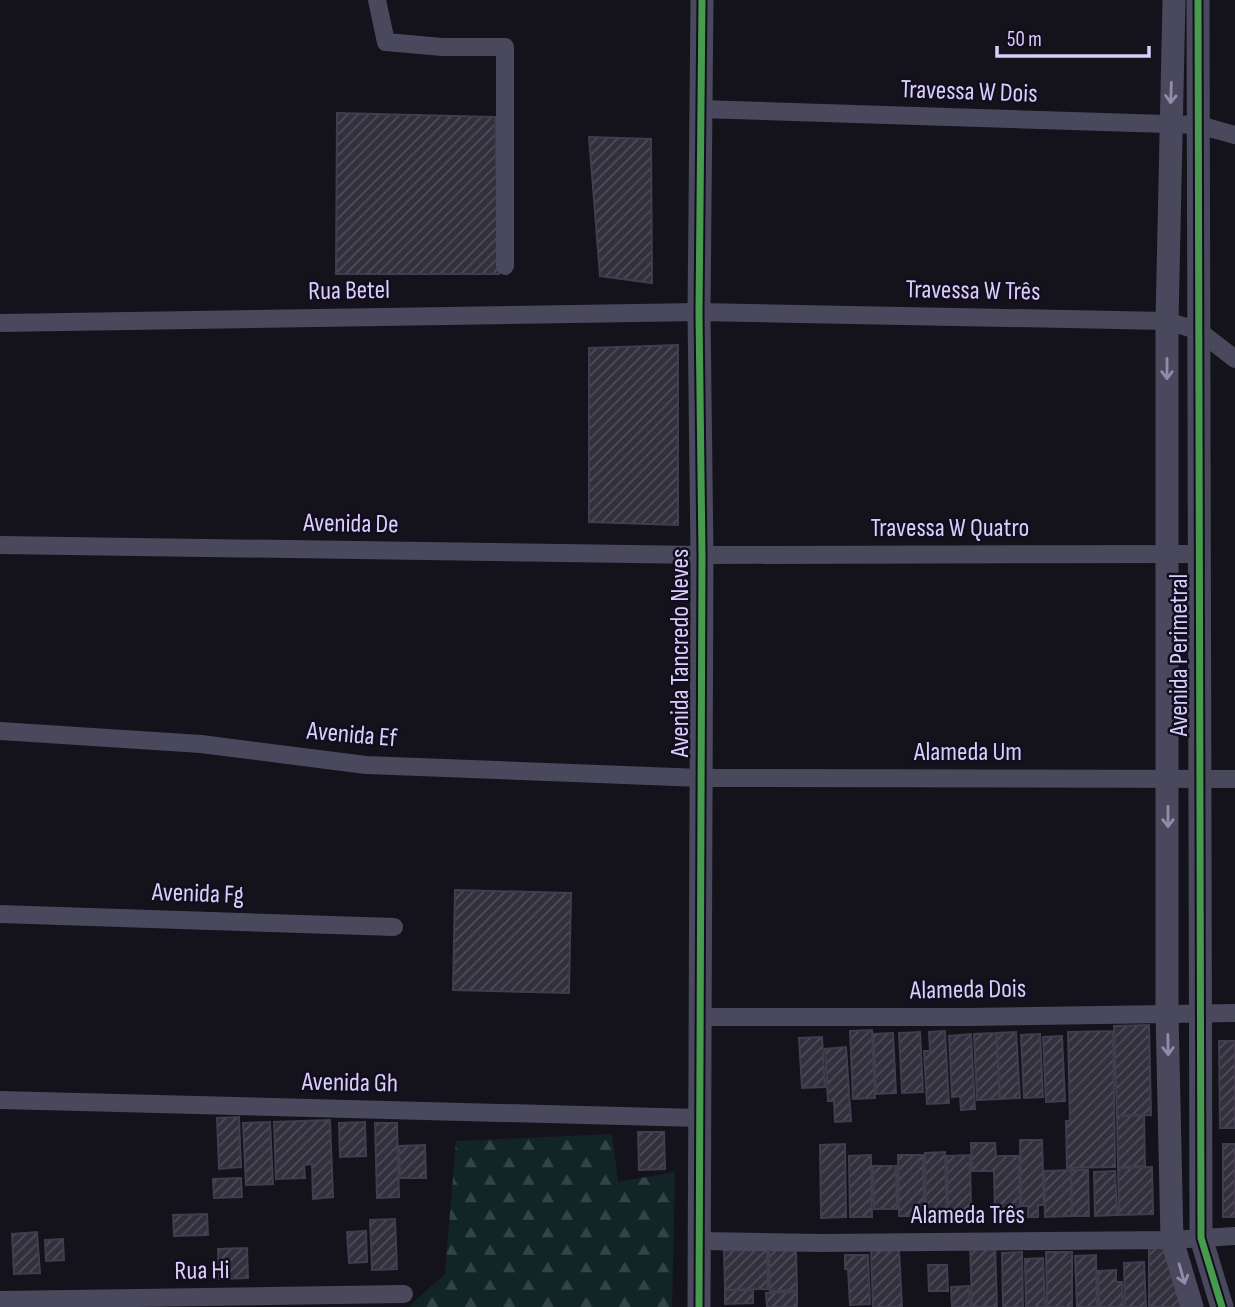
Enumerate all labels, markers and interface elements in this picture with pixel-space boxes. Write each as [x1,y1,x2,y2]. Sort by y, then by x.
scale bar [997,14,1149,58]
text: 50 m [1007,27,1042,52]
street label: Travessa W Dois [900,74,1038,110]
one-way arrow [1164,81,1178,104]
street label: Travessa W Três [905,274,1041,308]
street label: Rua Betel [308,275,390,307]
one-way arrow [1160,357,1174,380]
street label: Avenida De [302,508,399,540]
street label: Travessa W Quatro [871,513,1029,544]
street label: Avenida Tancredo Neves [665,549,696,758]
street label: Avenida Perimetral [1164,574,1195,737]
street label: Avenida Ef [305,716,399,754]
street label: Alameda Um [913,737,1022,768]
one-way arrow [1161,805,1175,828]
street label: Avenida Fg [150,877,245,911]
street label: Alameda Dois [909,973,1026,1007]
one-way arrow [1161,1033,1175,1056]
street label: Avenida Gh [301,1067,398,1099]
street label: Alameda Três [910,1200,1025,1231]
street label: Rua Hi [174,1255,230,1287]
one-way arrow [1177,1262,1190,1284]

